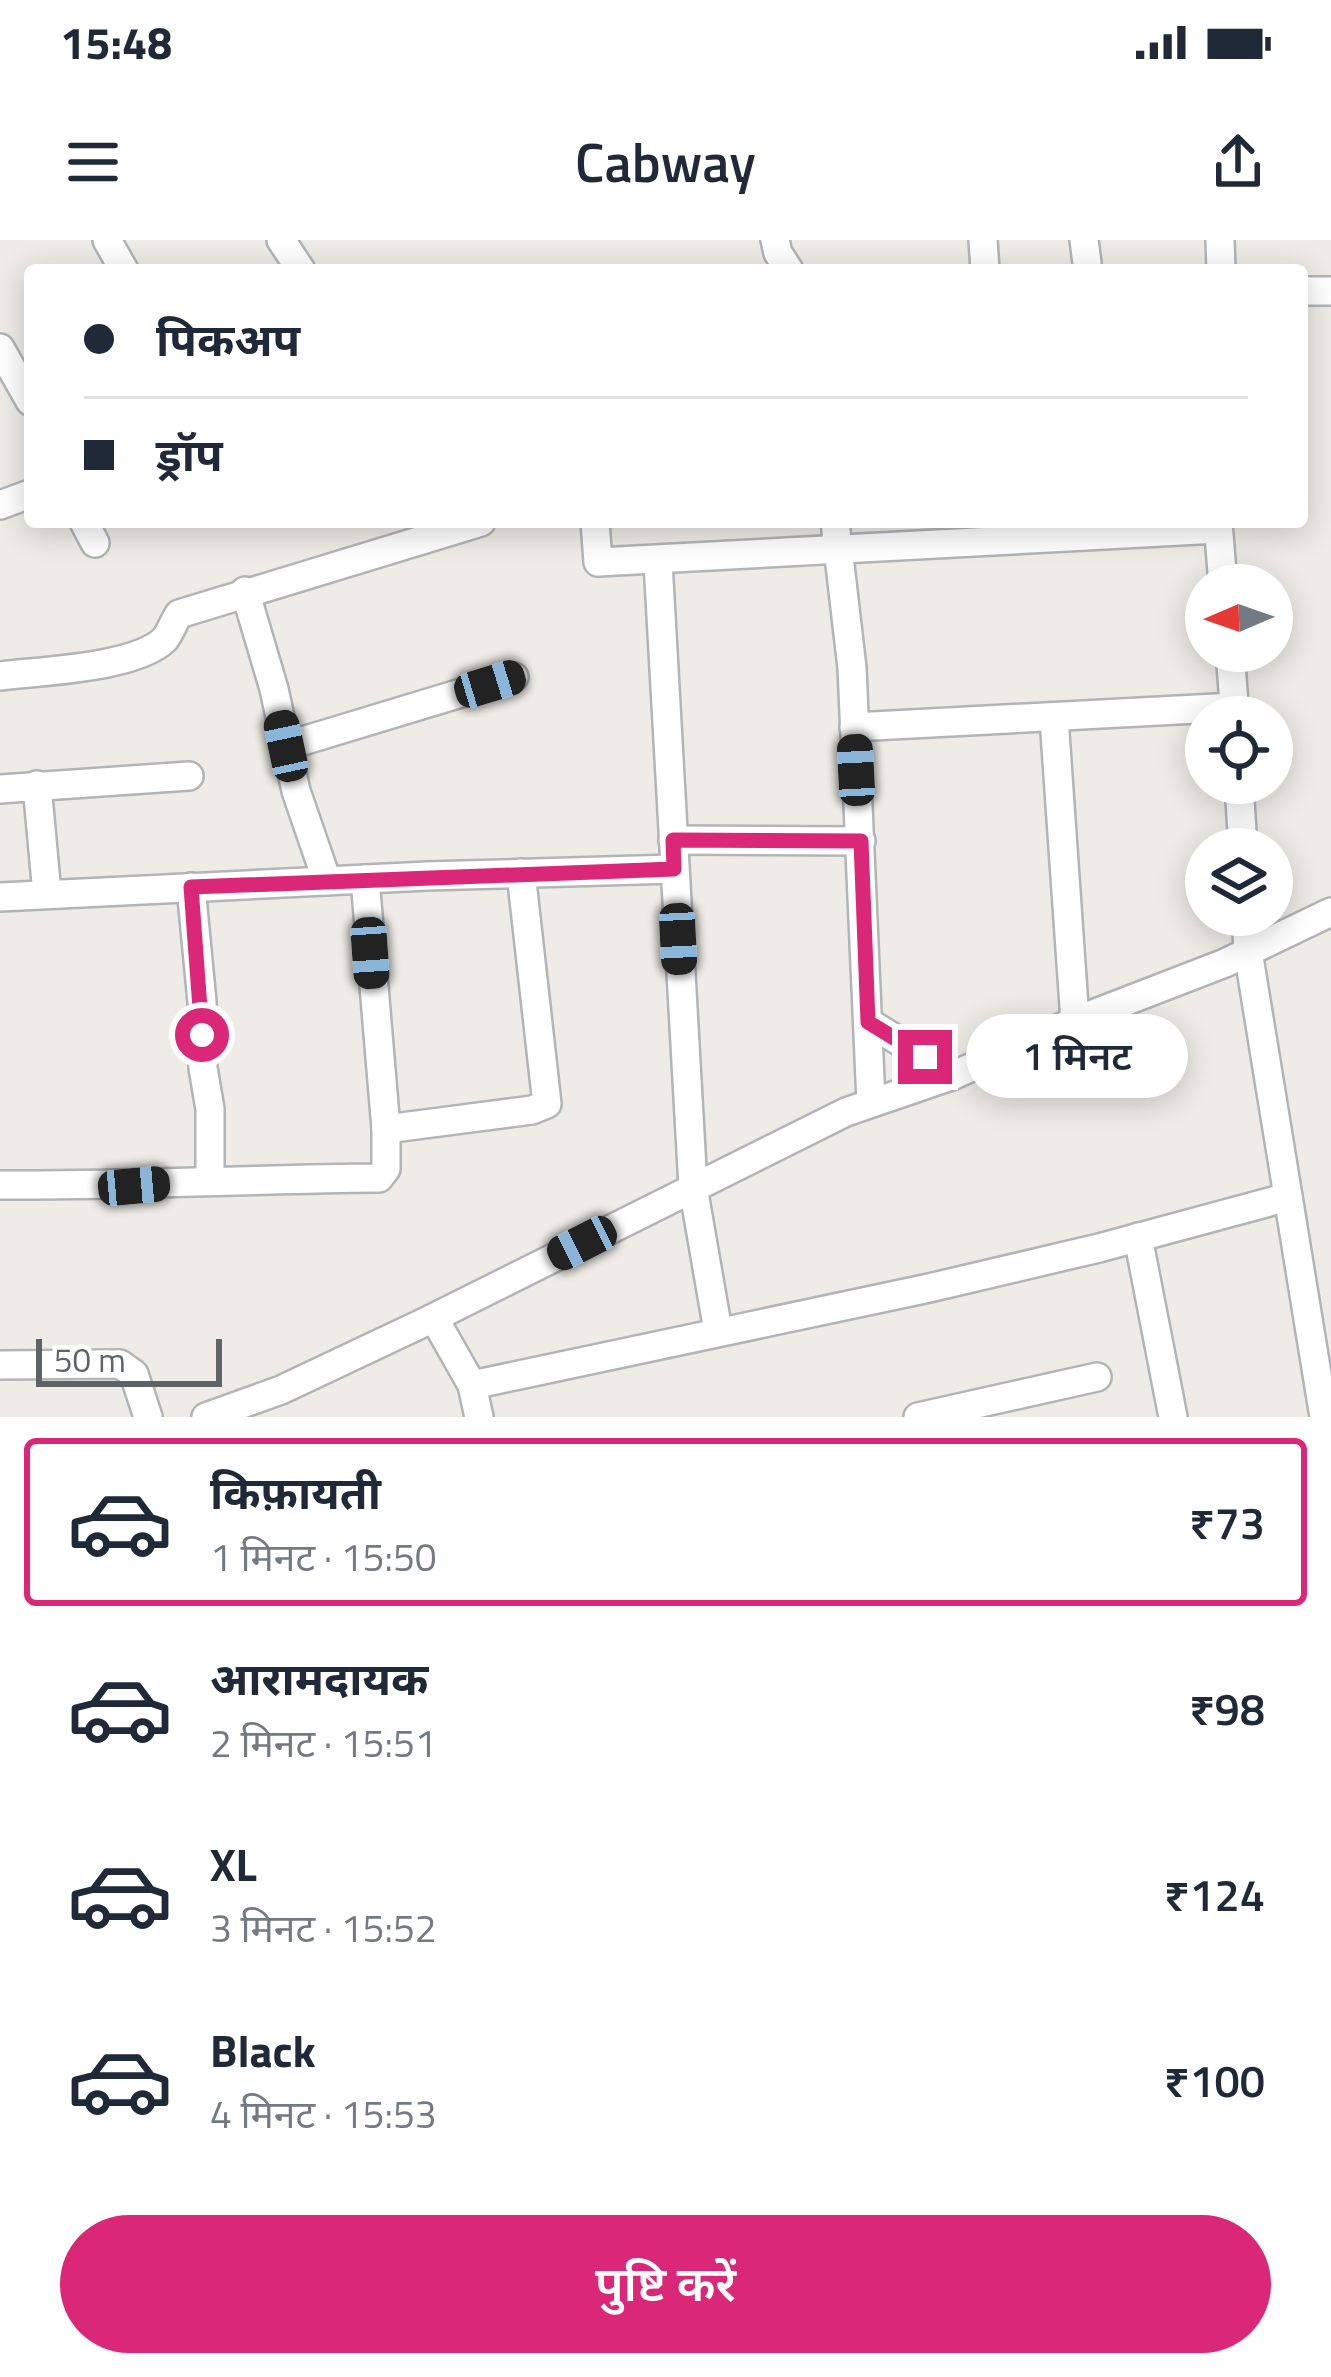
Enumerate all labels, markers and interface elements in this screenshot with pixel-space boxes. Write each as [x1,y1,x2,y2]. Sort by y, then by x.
text: 15:48 [60,8,172,76]
text: Cabway [575,121,756,203]
icon: menu [60,129,126,195]
icon: share [1205,129,1271,195]
text: पिकअप [156,305,300,373]
text: ड्रॉप [156,420,223,488]
north arrow [1185,564,1293,672]
map controls [1185,564,1293,936]
car [450,656,530,712]
button: locate [1185,696,1293,804]
car [261,707,311,785]
car [836,733,876,807]
button: layers [1185,828,1293,936]
car [658,902,698,976]
car [350,916,390,990]
route start [175,1008,229,1062]
callout: 1 मिनट [967,1015,1189,1099]
text: 1 मिनट [1022,1026,1132,1085]
route end [898,1030,952,1084]
car [97,1165,171,1207]
car [542,1211,622,1275]
scale bar [36,1333,222,1386]
text: 50 m [54,1335,126,1385]
text: किफ़ायती [210,1458,381,1526]
icon: car [66,1468,174,1576]
text: ₹73 [1189,1488,1265,1556]
text: 1 मिनट · 15:50 [210,1527,437,1586]
text: आरामदायक [210,1644,428,1712]
icon: car [66,1654,174,1762]
text: ₹98 [1189,1674,1265,1742]
text: 2 मिनट · 15:51 [210,1713,437,1772]
text: XL [210,1830,257,1898]
icon: car [66,1840,174,1948]
text: ₹124 [1164,1860,1265,1928]
text: 3 मिनट · 15:52 [210,1898,437,1957]
text: Black [210,2016,316,2084]
icon: car [66,2026,174,2134]
text: ₹100 [1164,2046,1265,2114]
text: 4 मिनट · 15:53 [210,2084,437,2143]
button: पुष्टि करें [60,2215,1271,2353]

